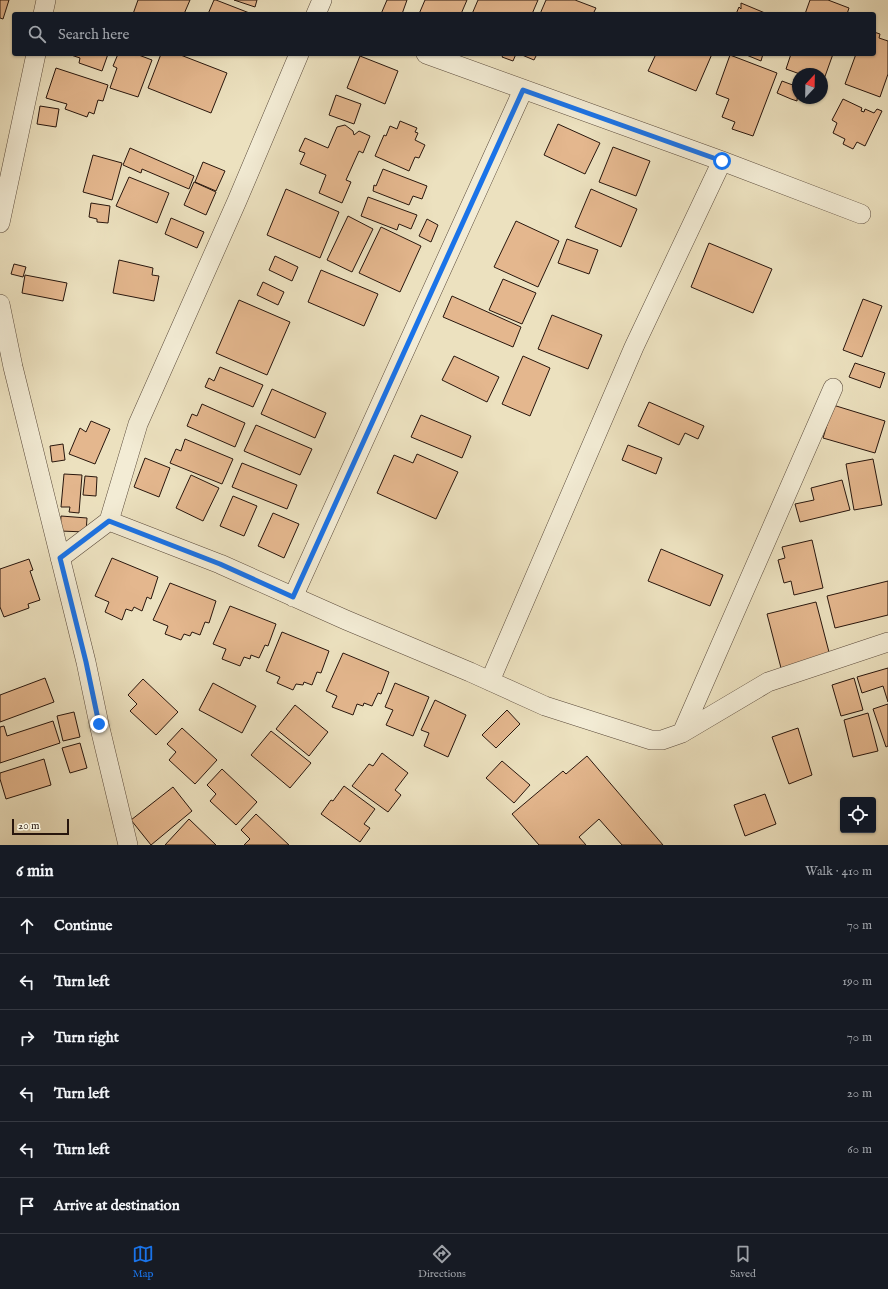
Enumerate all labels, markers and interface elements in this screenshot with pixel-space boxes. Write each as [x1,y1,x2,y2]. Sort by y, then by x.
search box [12,12,876,56]
icon: search [26,23,48,45]
text: Search here [58,25,129,44]
north arrow [792,68,828,104]
route start [713,152,731,170]
route end [90,715,108,733]
map controls [840,797,876,833]
button: locate [840,797,876,833]
scale bar [12,817,69,836]
text: 20 m [18,819,39,833]
text: 6 min [16,861,54,882]
text: Walk · 410 m [805,863,872,880]
icon: ahead [16,915,38,937]
text: Continue [54,916,112,935]
text: 70 m [847,917,872,934]
icon: left [16,971,38,993]
text: Turn left [54,972,110,991]
text: 190 m [842,973,872,990]
icon: right [16,1027,38,1049]
text: Turn right [54,1028,119,1047]
text: 70 m [847,1029,872,1046]
icon: left [16,1083,38,1105]
text: Turn left [54,1084,110,1103]
text: 20 m [847,1085,872,1102]
icon: left [16,1139,38,1161]
text: Turn left [54,1140,110,1159]
text: 60 m [847,1141,872,1158]
icon: arrive [16,1195,38,1217]
text: Arrive at destination [54,1196,180,1215]
tab: Map [132,1243,154,1281]
tab: Directions [418,1243,466,1281]
tab: Saved [730,1243,756,1281]

